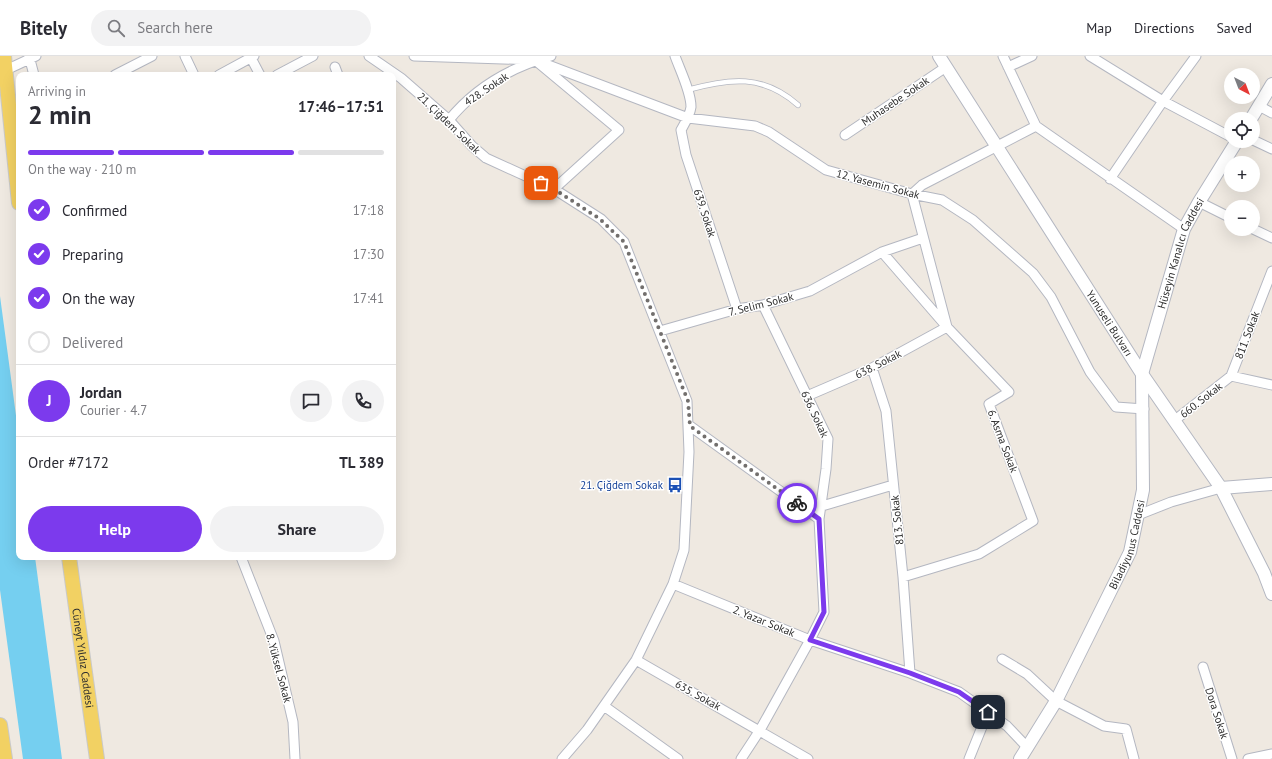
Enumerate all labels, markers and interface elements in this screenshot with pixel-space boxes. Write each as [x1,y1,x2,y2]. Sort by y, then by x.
search box [91,10,371,46]
text: Bitely [20,16,67,40]
icon: search [105,17,127,39]
text: Search here [137,18,213,37]
text: Map [1086,19,1112,37]
text: Directions [1134,19,1194,37]
text: Saved [1216,19,1252,37]
north arrow [1224,68,1260,104]
map controls [1224,68,1260,236]
street label: 428. Sokak [461,69,511,109]
street label: Muhasebe Sokak [859,73,932,129]
text: Arriving in [28,83,86,100]
street label: 21. Çiğdem Sokak [414,89,484,157]
text: 17:46–17:51 [298,97,384,116]
text: 2 min [28,98,91,131]
button: locate [1224,112,1260,148]
button: + [1224,156,1260,192]
text: On the way · 210 m [28,161,136,178]
pin [524,166,558,200]
street label: 12. Yasemin Sokak [835,166,922,202]
icon: bag [530,172,552,194]
street label: 639. Sokak [691,187,720,240]
street label: Hüseyin Kanalıcı Caddesi [1154,195,1207,310]
icon: check [28,199,50,221]
button: − [1224,200,1260,236]
text: Confirmed [62,201,127,220]
text: 17:18 [353,202,384,219]
icon: check [28,243,50,265]
text: Preparing [62,245,124,264]
text: 17:30 [353,246,384,263]
icon: check [28,287,50,309]
street label: Yunuseli Bulvarı [1083,288,1136,359]
text: On the way [62,289,135,308]
street label: 7. Selim Sokak [727,289,796,319]
text: 17:41 [353,290,384,307]
street label: 811. Sokak [1231,308,1263,361]
text: Delivered [62,333,123,352]
street label: 638. Sokak [852,346,904,382]
street label: 660. Sokak [1177,379,1226,421]
button: chat [290,380,332,422]
button: phone [342,380,384,422]
text: Jordan [80,383,122,402]
street label: 636. Sokak [798,388,832,440]
text: J [46,391,52,410]
text: Courier · 4.7 [80,402,147,419]
street label: 6. Asma Sokak [985,408,1022,475]
text: Order #7172 [28,453,109,472]
text: TL 389 [339,453,384,472]
bus stop icon: 21. Çiğdem Sokak [666,476,684,494]
place label: 21. Çiğdem Sokak [580,478,664,492]
courier [777,483,817,523]
icon: bike [786,492,808,514]
street label: 813. Sokak [887,494,907,546]
street label: Biladiyunus Caddesi [1106,498,1148,592]
button: Help [28,506,202,552]
button: Share [210,506,384,552]
street label: 2. Yazar Sokak [731,602,798,640]
street label: Cüneyt Yıldız Caddesi [69,607,97,709]
street label: 8. Yüksel Sokak [263,632,295,705]
street label: 635. Sokak [673,677,724,714]
street label: Dora Sokak [1202,686,1232,741]
pin [971,695,1005,729]
icon: home [977,701,999,723]

